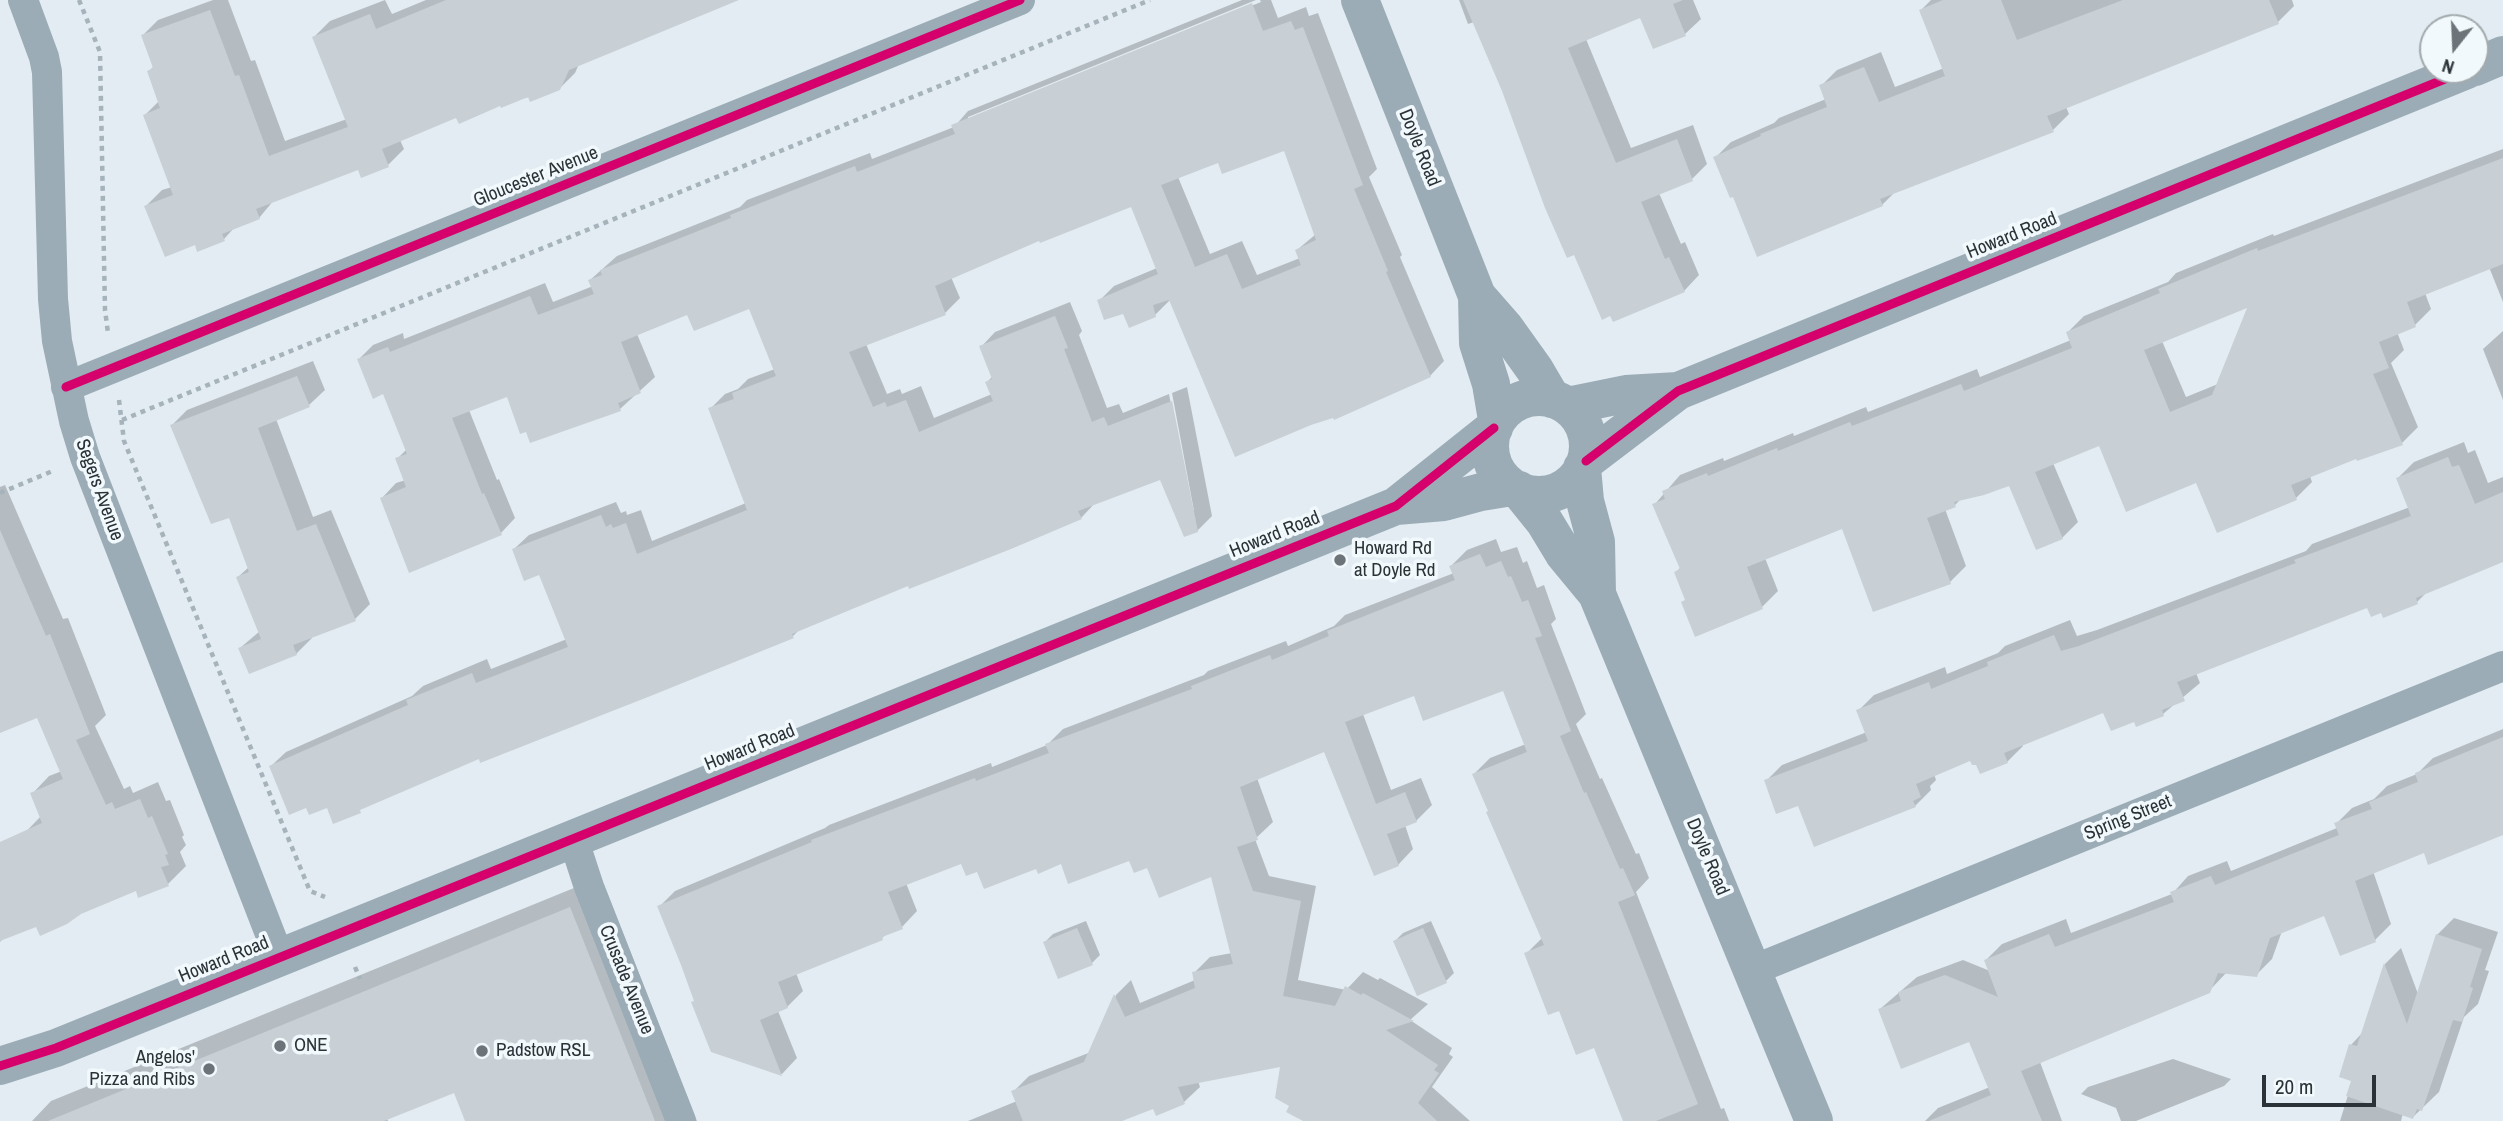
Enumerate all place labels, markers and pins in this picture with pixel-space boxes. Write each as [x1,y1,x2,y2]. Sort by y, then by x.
place label: Howard Rd at Doyle Rd [1354,538,1435,582]
marker: Howard Rd at Doyle Rd [1332,552,1348,568]
place label: ONE [294,1035,328,1057]
marker: ONE [272,1038,288,1054]
place label: Padstow RSL [496,1040,590,1062]
marker: Padstow RSL [474,1043,490,1059]
place label: Angelos' Pizza and Ribs [89,1047,195,1091]
marker: Angelos' Pizza and Ribs [201,1061,217,1077]

